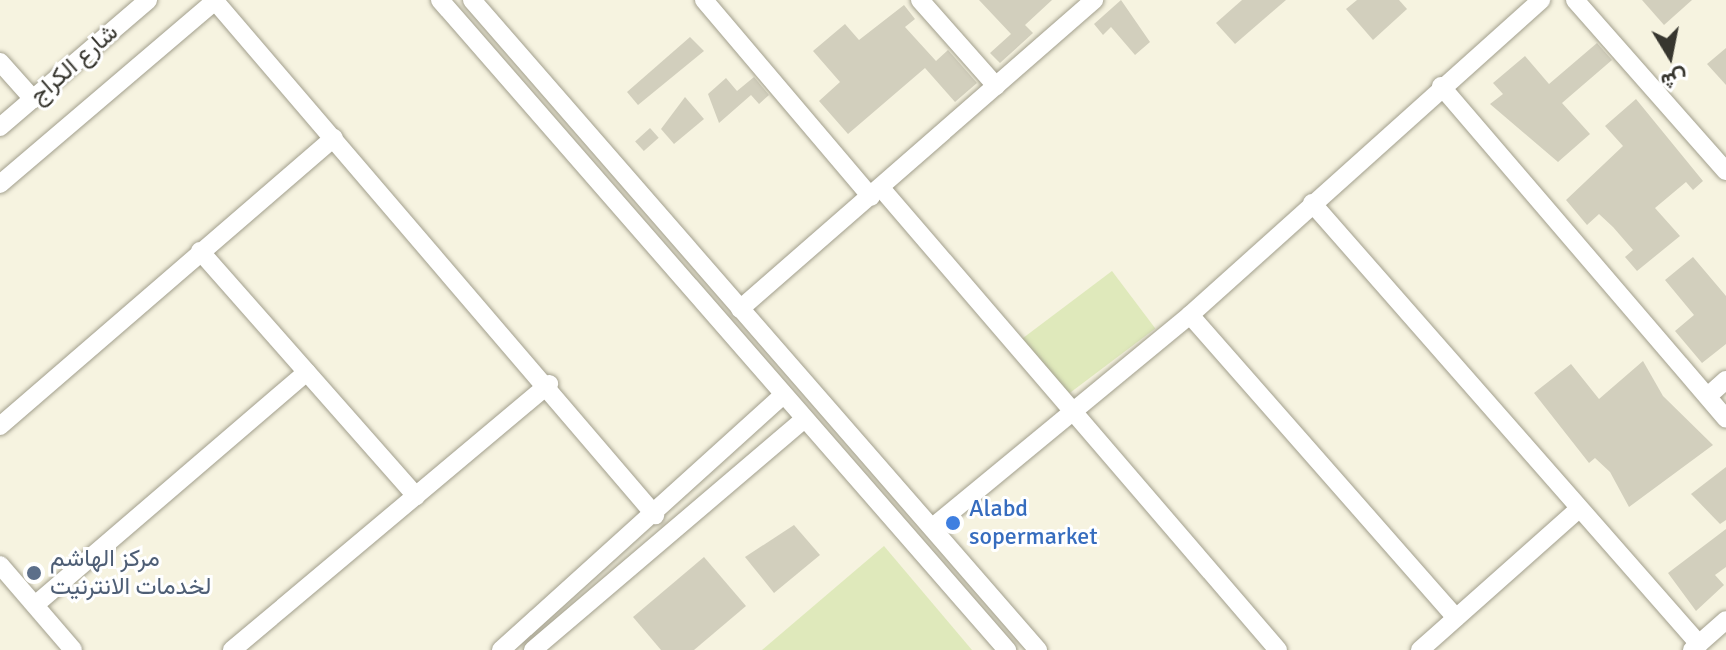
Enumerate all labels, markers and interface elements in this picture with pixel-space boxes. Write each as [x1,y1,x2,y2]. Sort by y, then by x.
north arrow [1630,16,1710,96]
street label: شارع الكراج [24,18,124,110]
text: ش [1659,65,1690,96]
place label: Alabd sopermarket [969,495,1098,551]
marker: Alabd sopermarket [944,514,962,532]
place label: مركز الهاشم لخدمات الانترنيت [50,545,212,601]
marker: مركز الهاشم لخدمات الانترنيت [25,564,43,582]

